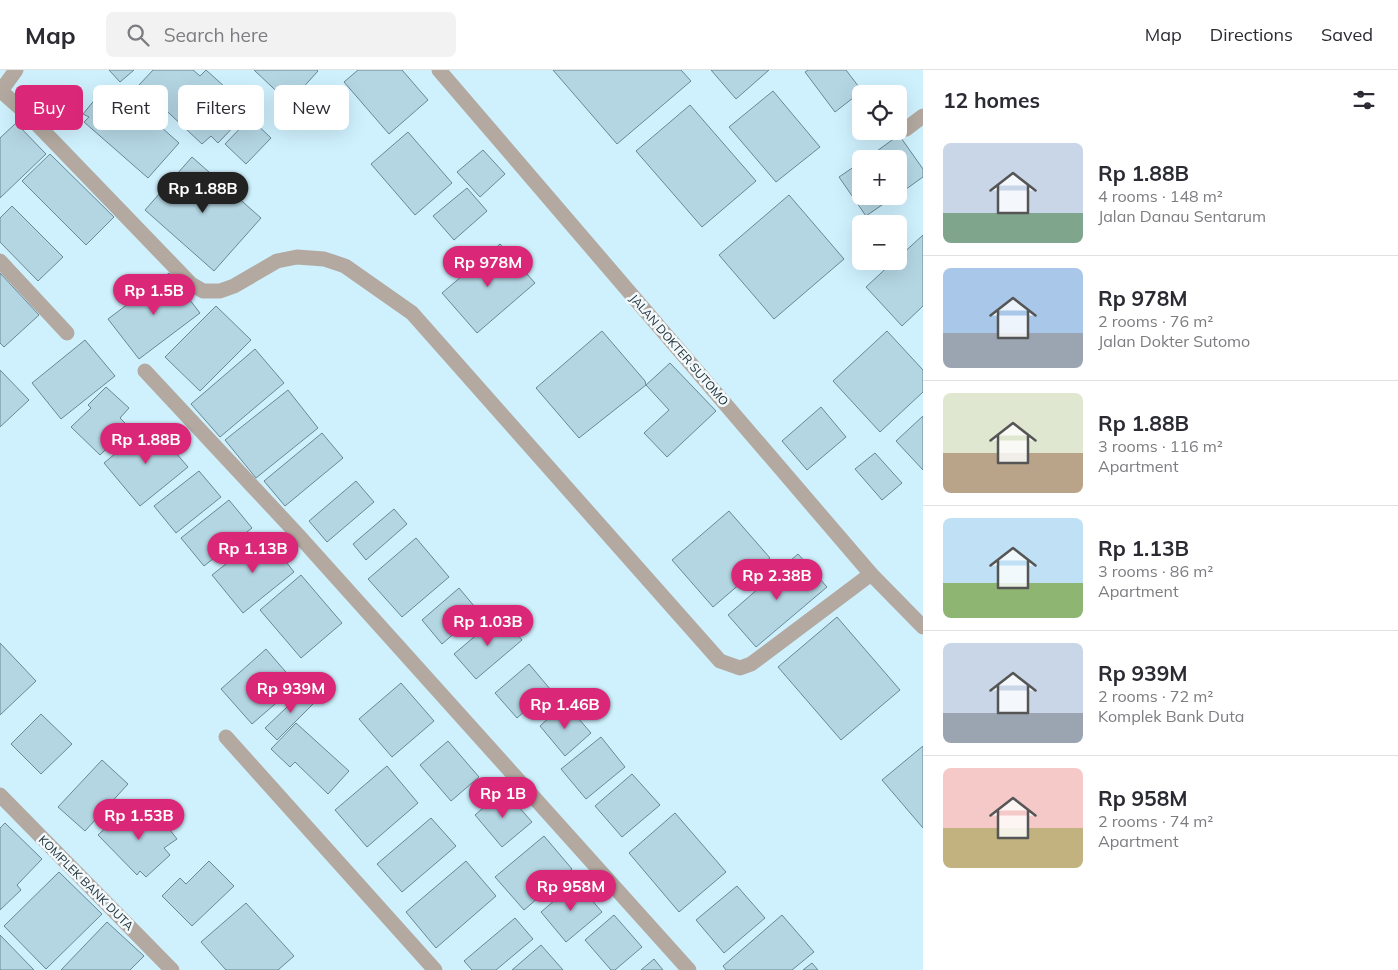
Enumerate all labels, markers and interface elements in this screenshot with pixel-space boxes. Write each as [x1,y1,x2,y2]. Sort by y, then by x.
search box [106,12,456,57]
text: Map [25,20,76,50]
icon: search [124,21,152,49]
text: Search here [164,23,268,47]
text: Map [1145,23,1182,46]
text: Directions [1210,23,1293,46]
text: Saved [1321,23,1373,46]
chip: Buy [15,85,83,130]
chip: Rent [93,85,168,130]
chip: Filters [178,85,264,130]
chip: New [274,85,349,130]
map controls [852,85,907,270]
button: locate [852,85,907,140]
icon: filters [1350,86,1378,114]
text: 12 homes [943,87,1040,113]
button: + [852,150,907,205]
text: Rp 1.88B [1098,160,1189,186]
icon: home [983,163,1043,223]
pin: Rp 1.88B [151,172,255,214]
text: Rp 1.88B [168,178,238,198]
text: 4 rooms · 148 m² [1098,186,1223,206]
text: Jalan Danau Sentarum [1098,206,1266,226]
button: − [852,215,907,270]
pin: Rp 978M [442,246,534,288]
text: Rp 978M [454,252,522,272]
pin: Rp 1.5B [108,274,200,316]
text: Rp 1.5B [124,280,184,300]
text: Rp 978M [1098,285,1188,311]
icon: home [983,288,1043,348]
street label: JALAN DOKTER SUTOMO [627,291,732,409]
text: 2 rooms · 76 m² [1098,311,1213,331]
text: Jalan Dokter Sutomo [1098,331,1250,351]
text: Rp 1.88B [1098,410,1189,436]
icon: home [983,413,1043,473]
pin: Rp 1.88B [94,422,198,465]
text: Rp 1.88B [111,429,181,449]
text: 3 rooms · 116 m² [1098,436,1223,456]
text: Apartment [1098,456,1179,476]
pin: Rp 1.13B [201,532,305,574]
text: Rp 1.13B [1098,535,1189,561]
text: Rp 1.13B [218,538,288,558]
icon: home [983,538,1043,598]
pin: Rp 2.38B [725,558,829,601]
text: 3 rooms · 86 m² [1098,561,1213,581]
text: Rp 2.38B [742,565,812,585]
text: Apartment [1098,581,1179,601]
pin: Rp 1.03B [436,604,540,647]
text: Rp 1.03B [453,611,523,631]
text: Rp 939M [1098,660,1188,686]
icon: home [983,663,1043,723]
pin: Rp 939M [245,672,337,714]
text: Rp 939M [257,678,325,698]
text: 2 rooms · 72 m² [1098,686,1213,706]
pin: Rp 1.46B [513,688,617,730]
text: Rp 1.46B [530,694,600,714]
text: Komplek Bank Duta [1098,706,1244,726]
pin: Rp 1B [468,776,538,819]
text: Rp 1B [480,783,526,803]
text: Rp 958M [1098,785,1188,811]
icon: home [983,788,1043,848]
pin: Rp 1.53B [87,798,191,841]
text: Rp 1.53B [104,805,174,825]
text: 2 rooms · 74 m² [1098,811,1213,831]
text: Apartment [1098,831,1179,851]
street label: KOMPLEK BANK DUTA [36,832,137,933]
pin: Rp 958M [525,870,617,912]
text: Rp 958M [537,876,605,896]

